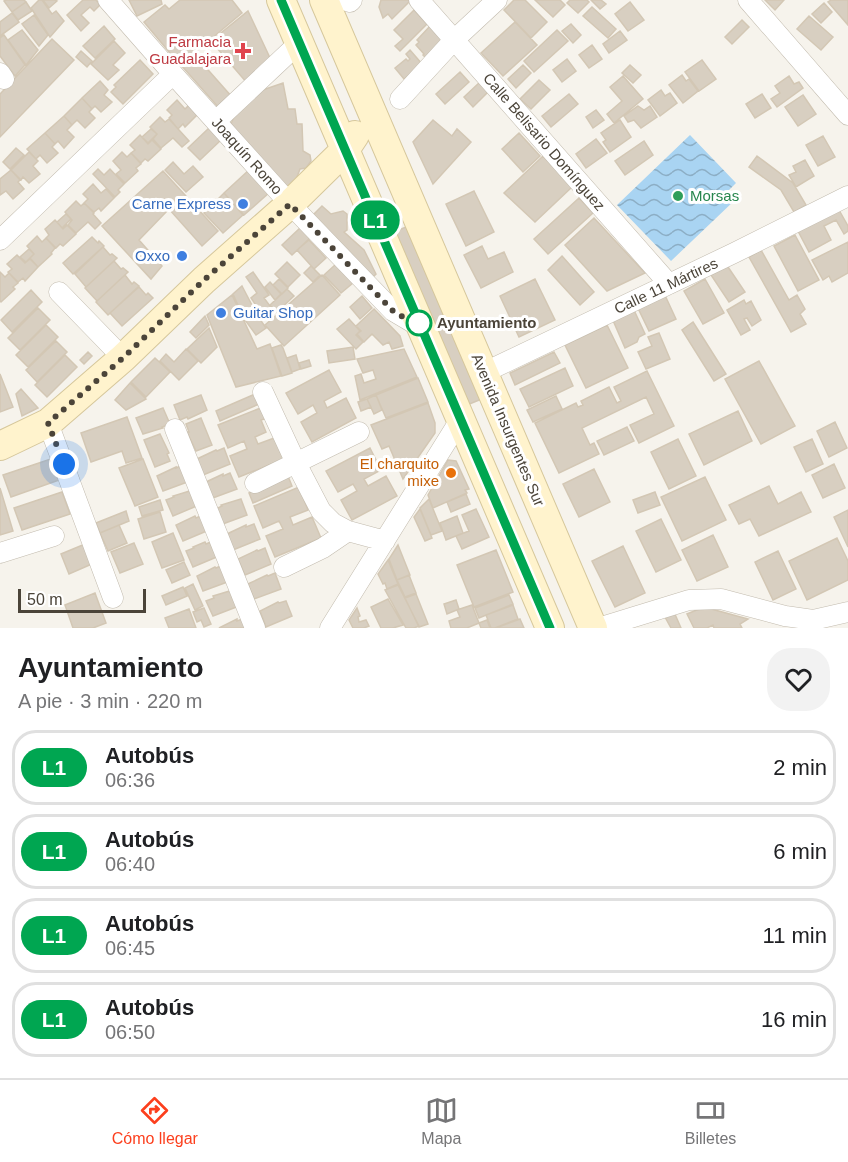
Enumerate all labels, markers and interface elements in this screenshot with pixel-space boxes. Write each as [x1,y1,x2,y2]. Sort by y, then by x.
place label: Farmacia Guadalajara [149,33,232,67]
marker: Farmacia Guadalajara [236,44,250,58]
street label: Calle Belisario Domínguez [480,69,609,214]
street label: Joaquín Romo [208,114,286,198]
place label: Morsas [690,187,739,204]
marker: Morsas [671,189,685,203]
place label: Carne Express [132,195,231,212]
marker: Carne Express [236,197,250,211]
line badge: L1 [348,200,402,240]
text: L1 [363,209,387,232]
place label: Oxxo [135,247,170,264]
marker: Oxxo [175,249,189,263]
street label: Calle 11 Mártires [611,254,720,317]
place label: Guitar Shop [233,304,313,321]
marker: Guitar Shop [214,306,228,320]
marker: Ayuntamiento [406,310,432,336]
place label: Ayuntamiento [437,314,536,331]
street label: Avenida Insurgentes Sur [469,351,548,509]
your location [49,449,79,479]
place label: El charquito mixe [360,455,439,489]
marker: El charquito mixe [444,466,458,480]
scale bar [18,586,146,614]
text: 50 m [27,591,63,608]
button: heart [767,648,830,711]
text: Ayuntamiento [18,652,204,683]
text: A pie · 3 min · 220 m [18,690,203,712]
text: Autobús [105,743,194,768]
text: 2 min [773,755,827,780]
text: L1 [42,756,66,779]
text: 06:36 [105,769,155,791]
text: Autobús [105,827,194,852]
text: 6 min [773,839,827,864]
text: L1 [42,840,66,863]
text: 06:40 [105,853,155,875]
text: Autobús [105,911,194,936]
text: 11 min [763,923,827,948]
text: L1 [42,924,66,947]
text: 06:45 [105,937,155,959]
text: Autobús [105,995,194,1020]
text: 16 min [761,1007,827,1032]
text: L1 [42,1008,66,1031]
text: 06:50 [105,1021,155,1043]
tab: Cómo llegar [112,1094,198,1148]
tab: Mapa [421,1094,461,1148]
tab: Billetes [685,1094,736,1148]

